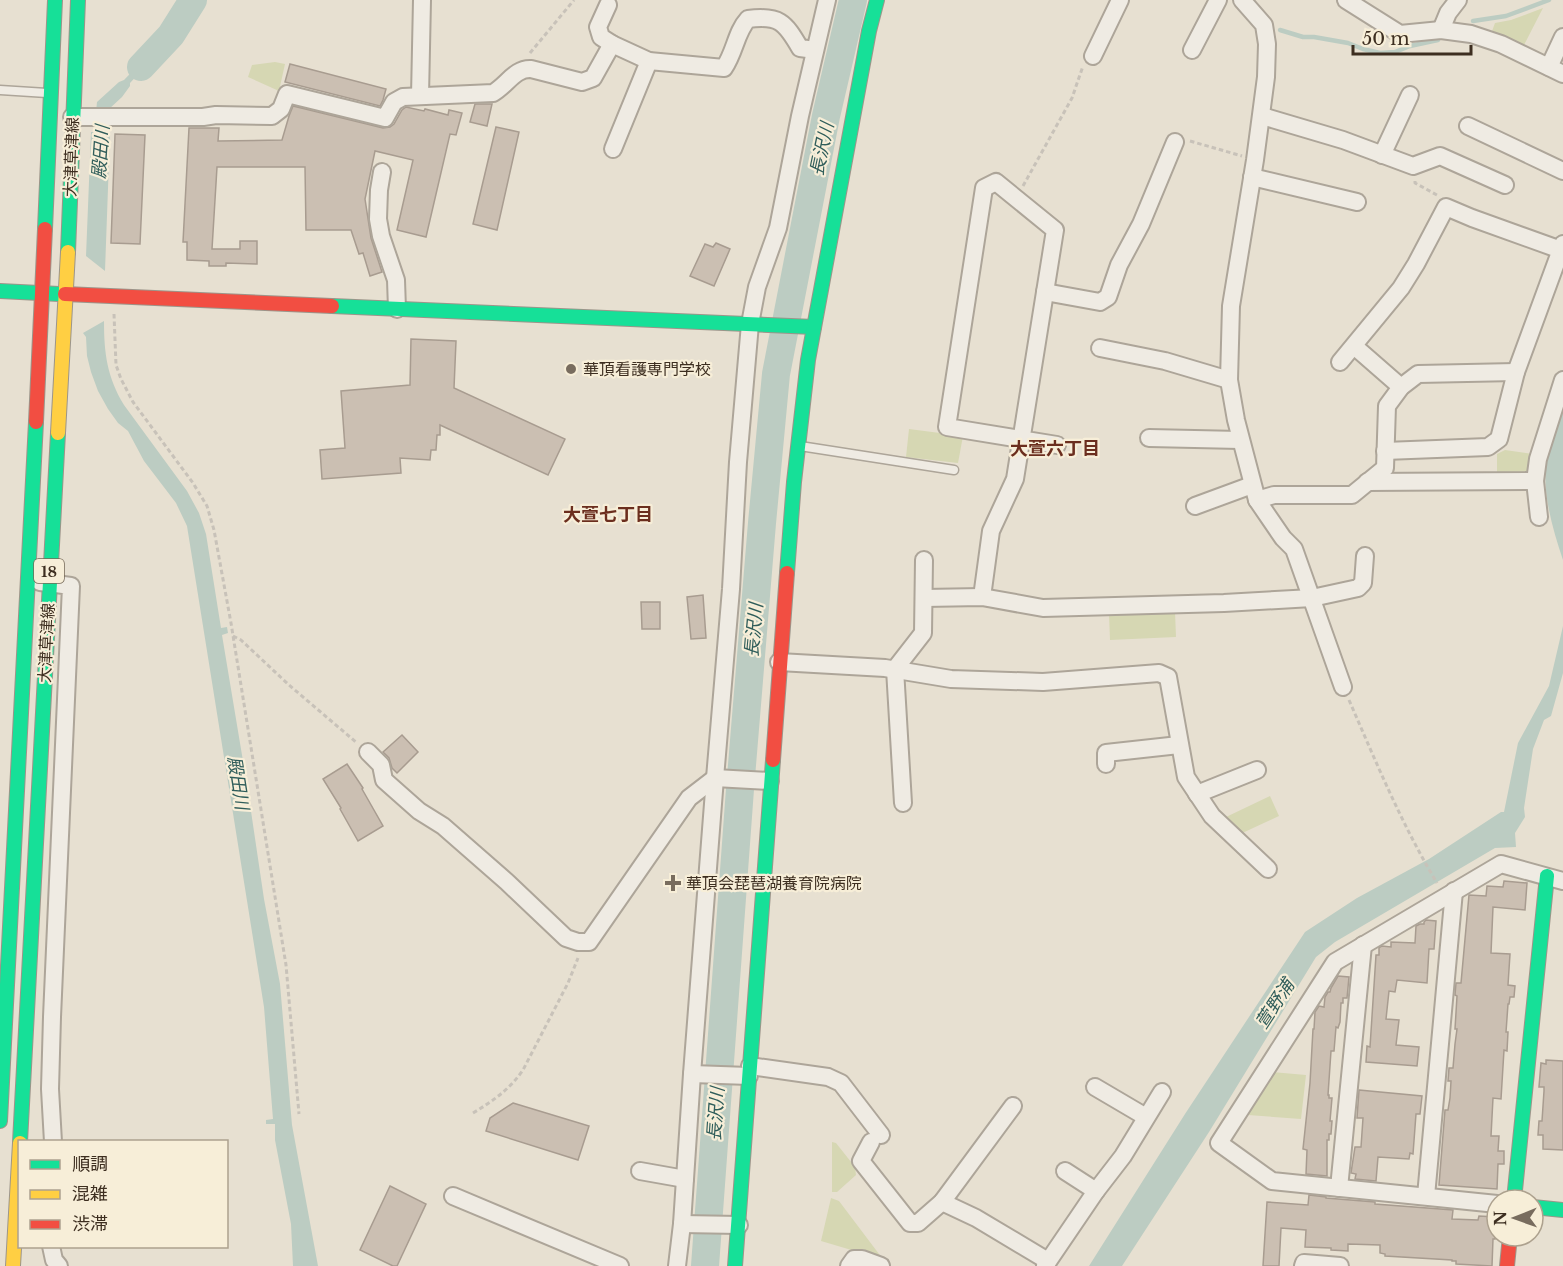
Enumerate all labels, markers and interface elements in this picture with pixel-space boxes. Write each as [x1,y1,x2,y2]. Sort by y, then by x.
scale bar [1353,18,1472,56]
text: 50 m [1362,28,1410,50]
street label: 大津草津線 [60,117,82,197]
water label: 長沢川 [806,118,839,178]
water label: 殿田川 [88,122,114,180]
place label: 華頂看護専門学校 [583,359,711,379]
marker: 華頂看護専門学校 [564,362,578,376]
district label: 大萱六丁目 [1010,438,1100,460]
district label: 大萱七丁目 [563,504,653,526]
road number: 18 [34,559,64,583]
water label: 長沢川 [741,600,767,658]
street label: 大津草津線 [34,603,58,683]
water label: 殿田川 [223,755,253,813]
place label: 華頂会琵琶湖養育院病院 [686,873,862,893]
marker: 華頂会琵琶湖養育院病院 [664,874,682,892]
water label: 萱野浦 [1251,973,1301,1033]
water label: 長沢川 [703,1084,729,1142]
legend [18,1140,228,1248]
text: 順調 [72,1153,108,1175]
text: 混雑 [72,1183,108,1205]
north arrow [1485,1188,1545,1248]
text: N [1490,1211,1510,1226]
text: 渋滞 [72,1213,108,1235]

